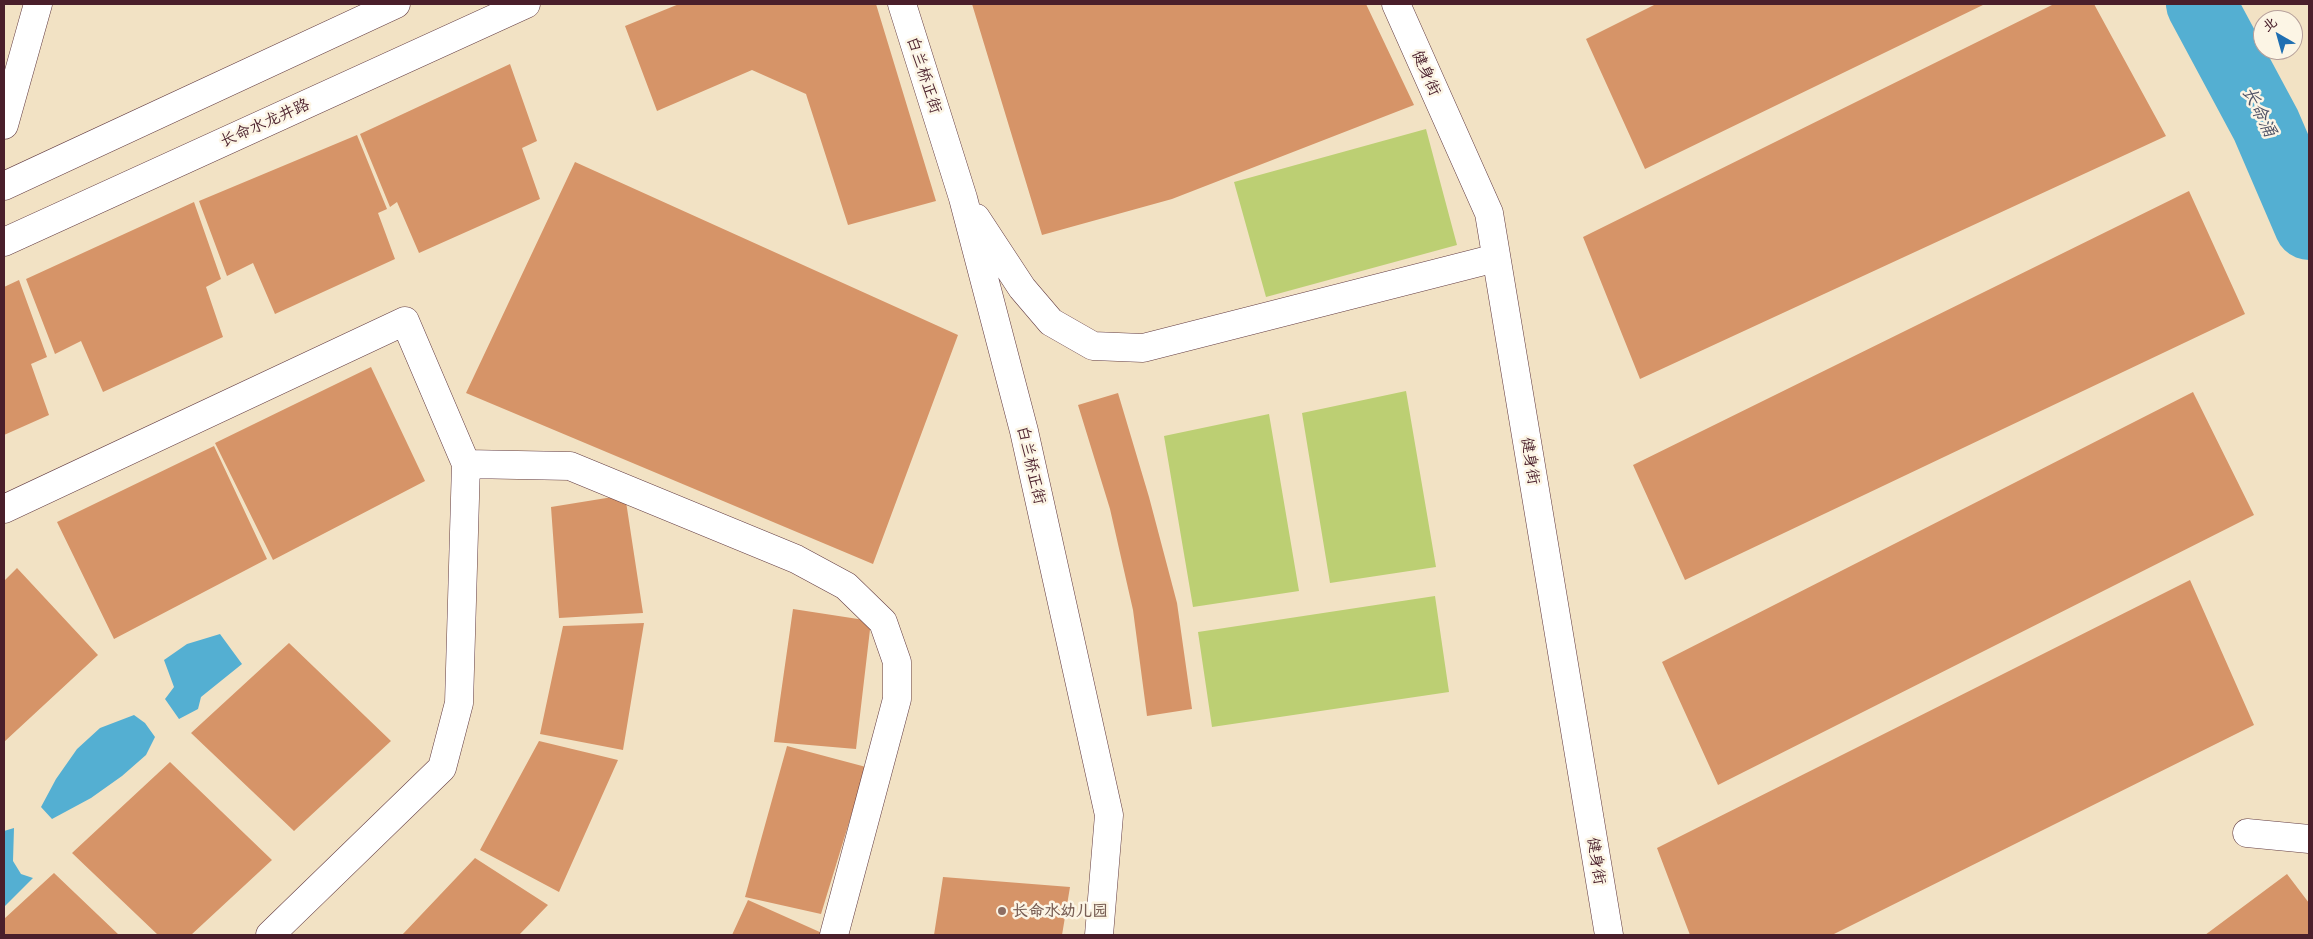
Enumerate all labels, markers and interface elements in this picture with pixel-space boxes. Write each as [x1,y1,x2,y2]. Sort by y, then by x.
north arrow [2253,10,2303,60]
text: 北 [2258,13,2280,35]
street label: 白兰桥正街 [903,34,945,116]
street label: 健身街 [1407,47,1445,99]
water label: 长命涌 [2237,83,2281,141]
street label: 长命水龙井路 [217,95,313,151]
street label: 白兰桥正街 [1013,424,1049,506]
street label: 健身街 [1517,436,1543,486]
street label: 健身街 [1583,836,1609,886]
place label: 长命水幼儿园 [1012,901,1108,921]
marker: 长命水幼儿园 [996,905,1008,917]

